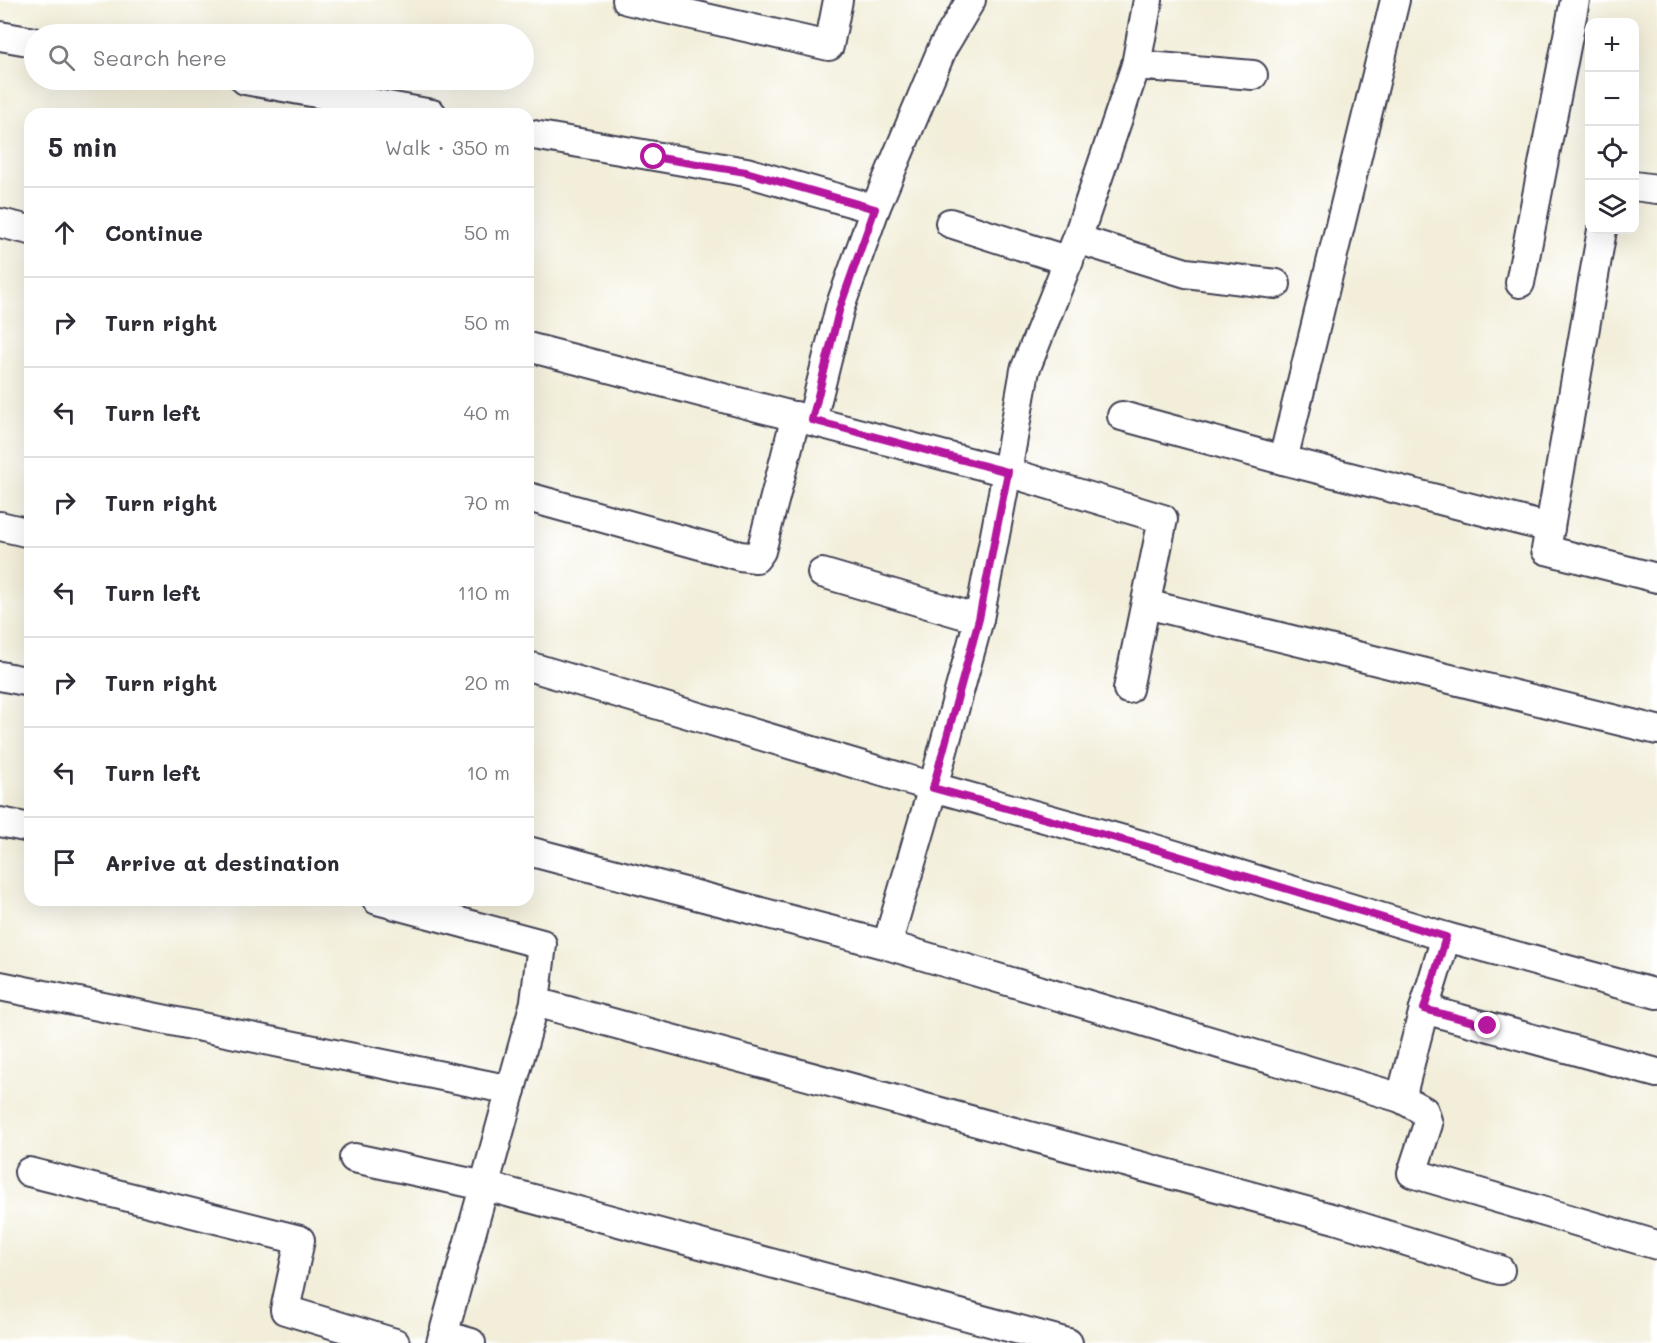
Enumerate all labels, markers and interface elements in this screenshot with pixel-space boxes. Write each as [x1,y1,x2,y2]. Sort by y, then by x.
map controls [1585,18,1639,234]
button: + [1585,18,1639,72]
search box [24,24,534,90]
icon: search [45,41,78,74]
text: Search here [93,43,227,72]
button: − [1585,72,1639,126]
button: locate [1585,126,1639,180]
text: 5 min [48,130,117,164]
text: Walk · 350 m [385,134,510,160]
route start [640,143,666,169]
button: layers [1585,180,1639,234]
icon: ahead [48,216,81,249]
text: Continue [105,218,203,247]
text: 50 m [464,219,510,245]
icon: right [48,306,81,339]
text: Turn right [105,308,217,337]
text: 50 m [464,309,510,335]
icon: left [48,396,81,429]
text: Turn left [105,398,201,427]
text: 40 m [464,399,510,425]
icon: right [48,486,81,519]
text: Turn right [105,488,217,517]
text: 70 m [464,489,510,515]
icon: left [48,576,81,609]
text: Turn left [105,578,201,607]
text: 110 m [457,579,510,605]
icon: right [48,666,81,699]
text: Turn right [105,668,217,697]
text: 20 m [464,669,510,695]
icon: left [48,756,81,789]
text: Turn left [105,758,201,787]
text: 10 m [466,759,510,785]
icon: arrive [48,846,81,879]
text: Arrive at destination [105,848,340,877]
route end [1474,1012,1500,1038]

